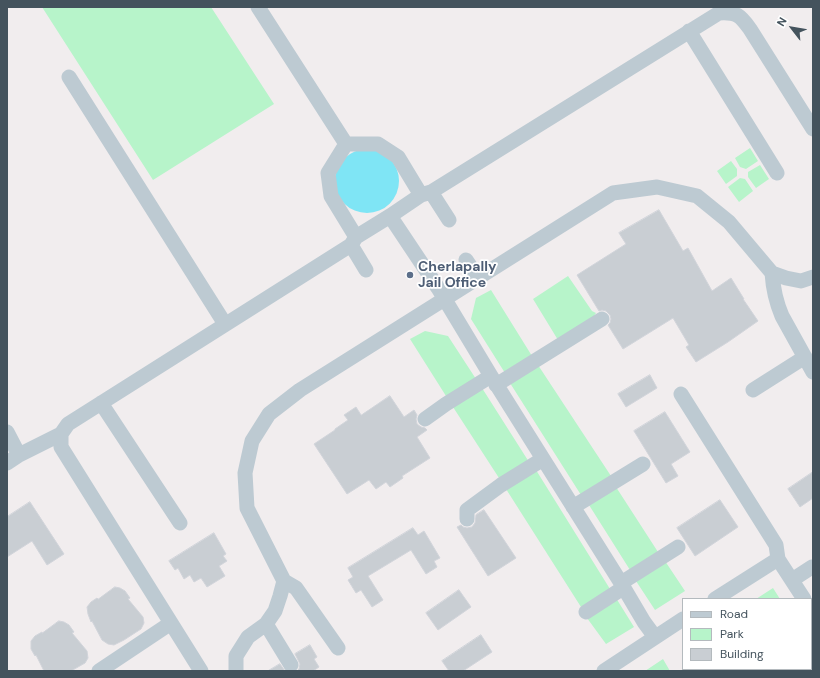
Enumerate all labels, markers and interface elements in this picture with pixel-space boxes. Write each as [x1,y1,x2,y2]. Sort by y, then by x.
north arrow [772,8,812,48]
text: N [774,15,790,29]
place label: Cherlapally Jail Office [418,259,496,292]
marker: Cherlapally Jail Office [405,270,415,280]
legend [682,598,812,670]
text: Road [720,606,748,622]
text: Park [720,626,744,642]
text: Building [720,646,764,662]

